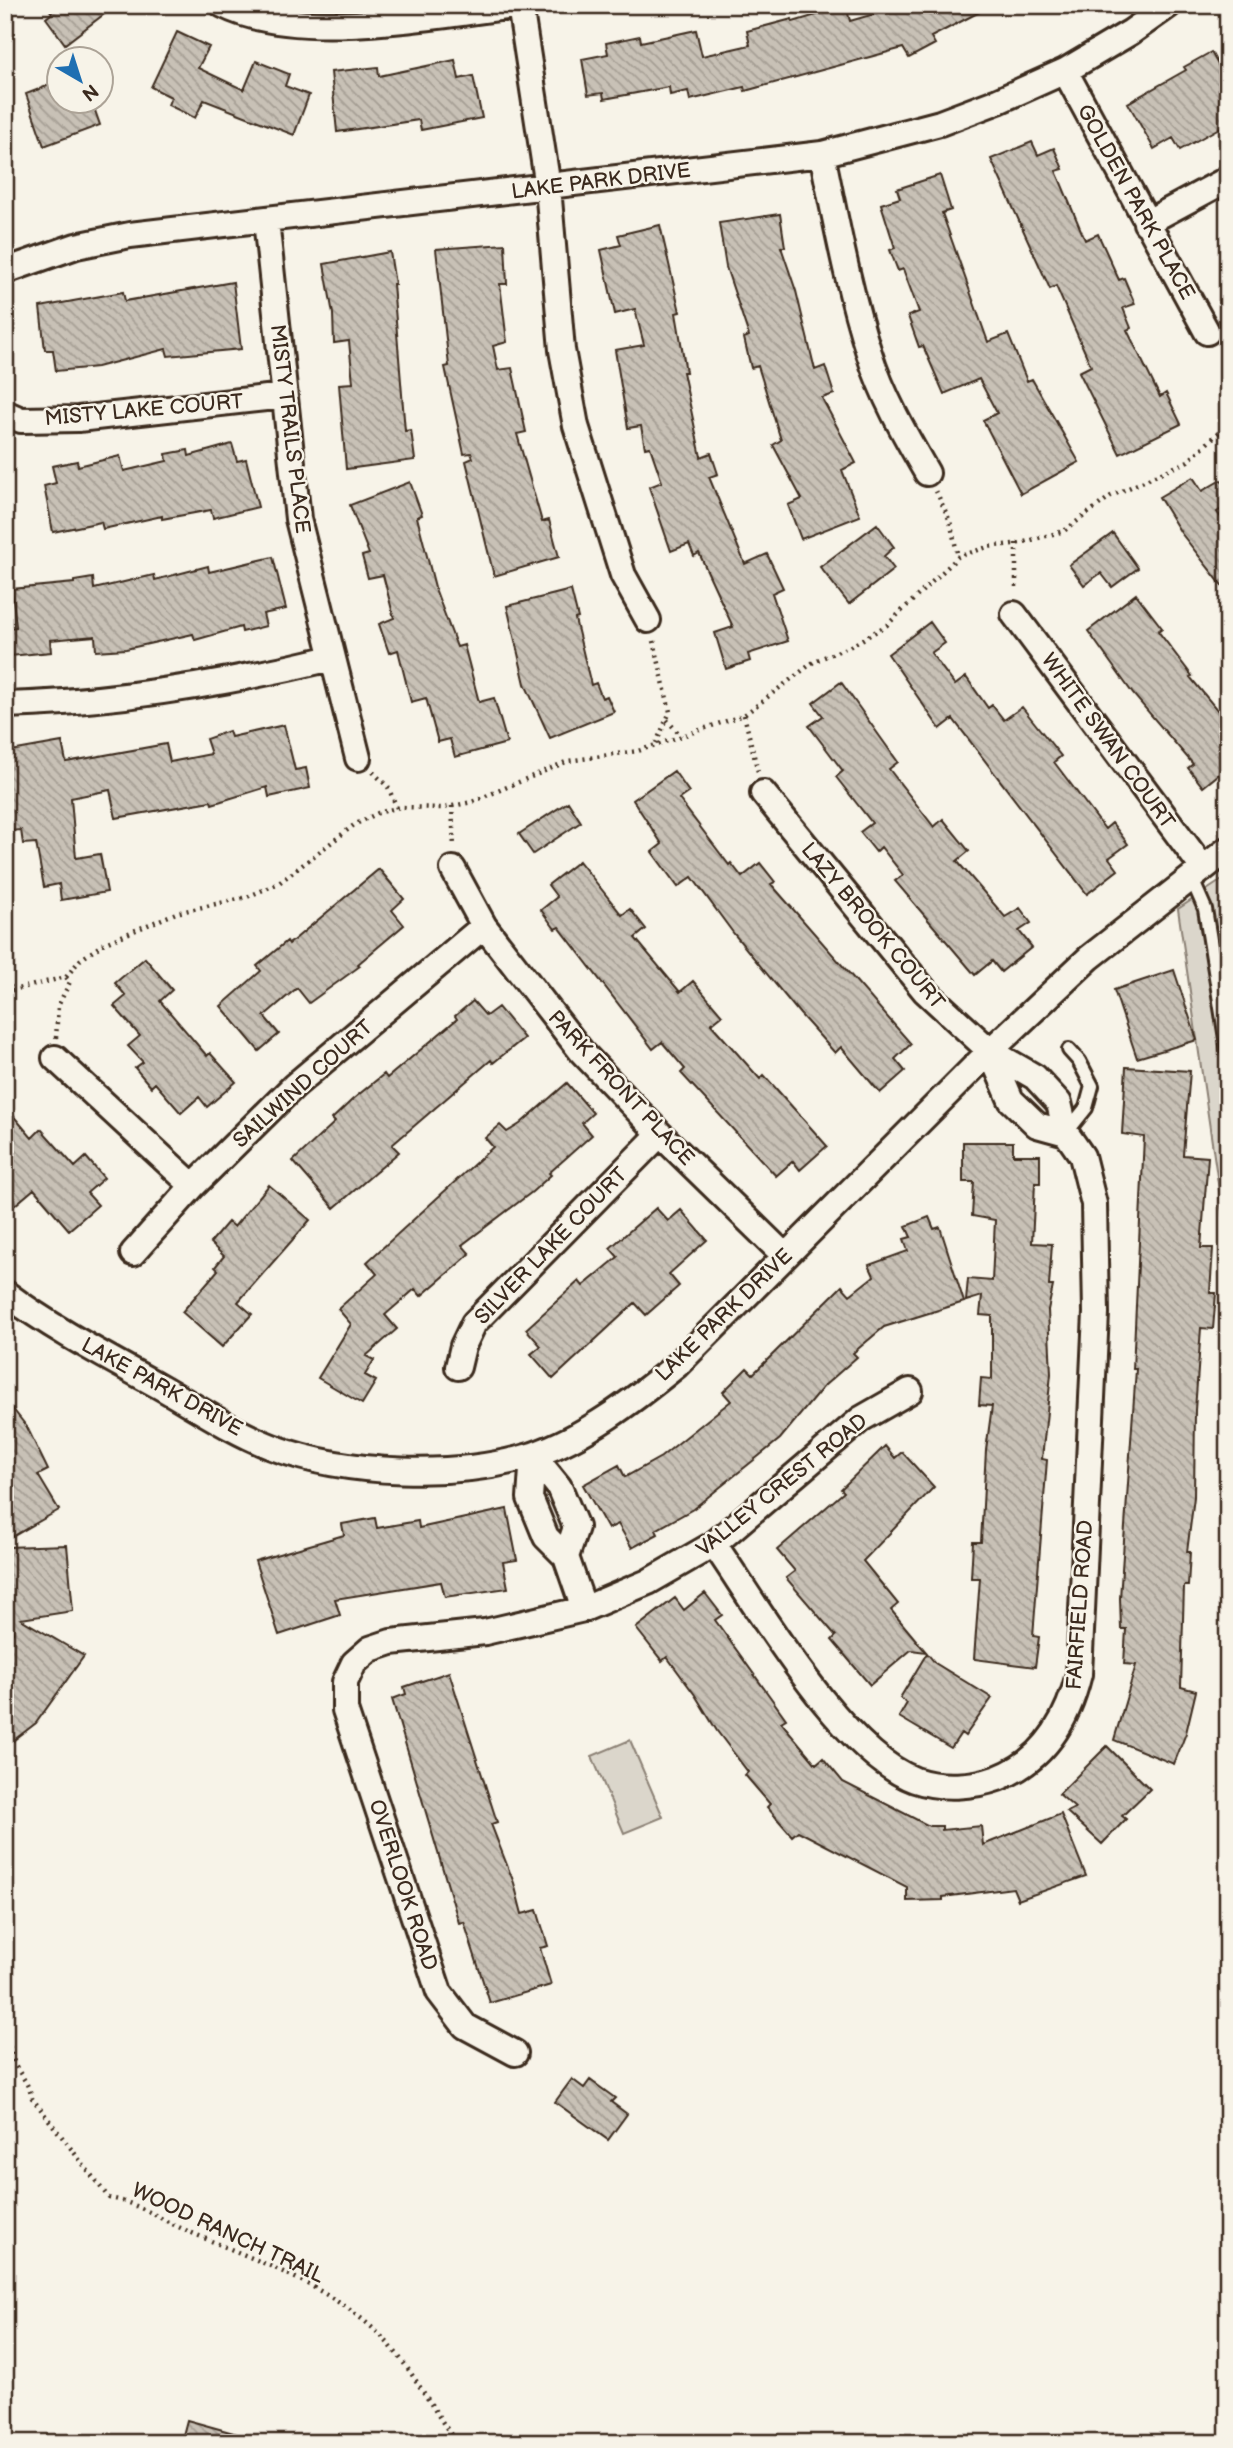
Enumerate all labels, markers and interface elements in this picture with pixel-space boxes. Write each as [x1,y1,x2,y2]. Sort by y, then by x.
north arrow [46,46,116,116]
text: N [77,79,103,105]
street label: GOLDEN PARK PLACE [1072,100,1200,304]
street label: LAKE PARK DRIVE [510,158,692,204]
street label: MISTY TRAILS PLACE [265,323,315,535]
street label: MISTY LAKE COURT [44,389,245,431]
street label: WHITE SWAN COURT [1036,648,1180,834]
street label: LAZY BROOK COURT [796,838,950,1015]
street label: PARK FRONT PLACE [543,1005,699,1171]
street label: SAILWIND COURT [228,1014,378,1153]
street label: SILVER LAKE COURT [470,1162,633,1330]
street label: LAKE PARK DRIVE [650,1243,798,1387]
street label: LAKE PARK DRIVE [77,1332,247,1442]
street label: VALLEY CREST ROAD [691,1408,873,1562]
street label: FAIRFIELD ROAD [1062,1519,1098,1691]
street label: OVERLOOK ROAD [364,1796,442,1974]
street label: WOOD RANCH TRAIL [128,2178,328,2288]

